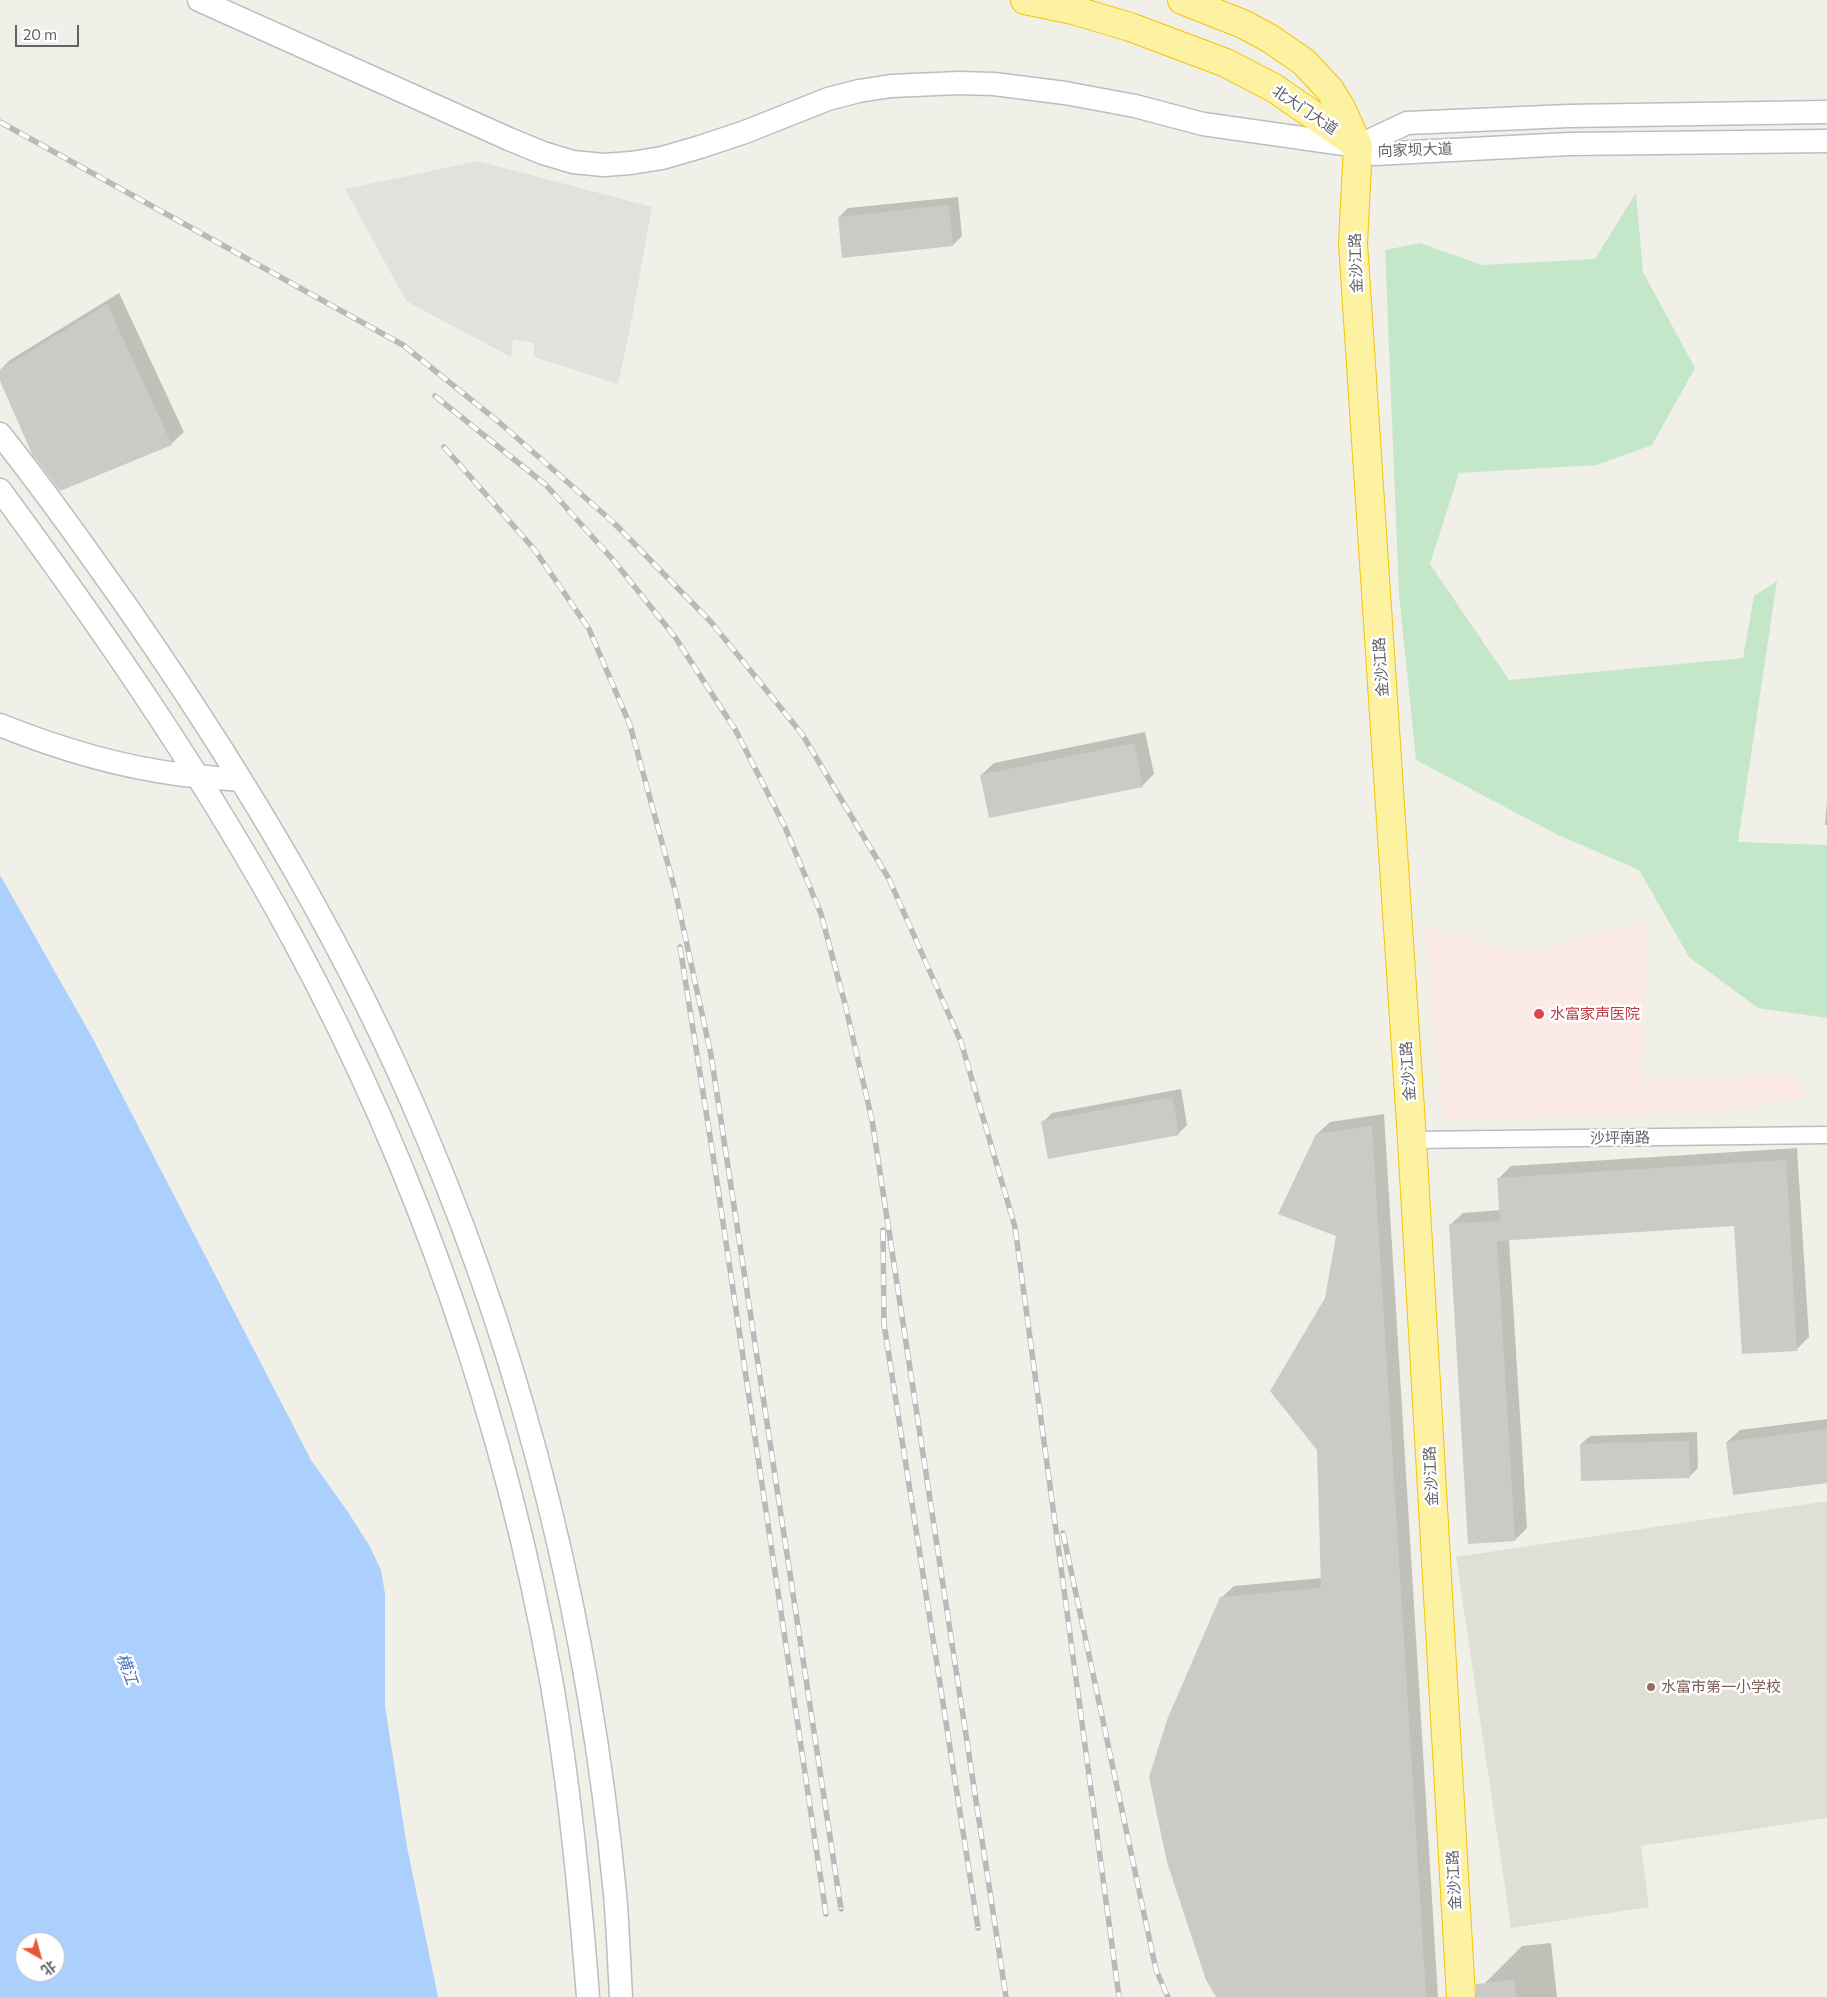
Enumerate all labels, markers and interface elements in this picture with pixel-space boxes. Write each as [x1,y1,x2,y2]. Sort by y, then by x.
scale bar [18,15,81,47]
text: 20 m [23,25,57,43]
street label: 北大门大道 [1269,82,1341,138]
street label: 向家坝大道 [1377,140,1453,160]
street label: 金沙江路 [1346,233,1366,293]
street label: 金沙江路 [1370,636,1392,698]
place label: 水富家声医院 [1550,1005,1640,1023]
marker: 水富家声医院 [1532,1007,1546,1021]
street label: 金沙江路 [1397,1040,1419,1102]
street label: 沙坪南路 [1590,1128,1650,1148]
street label: 金沙江路 [1420,1446,1442,1506]
water label: 横江 [113,1651,141,1687]
place label: 水富市第一小学校 [1661,1678,1781,1696]
marker: 水富市第一小学校 [1645,1681,1657,1693]
street label: 金沙江路 [1443,1850,1465,1910]
north arrow [15,1932,65,1982]
text: 北 [38,1957,60,1979]

